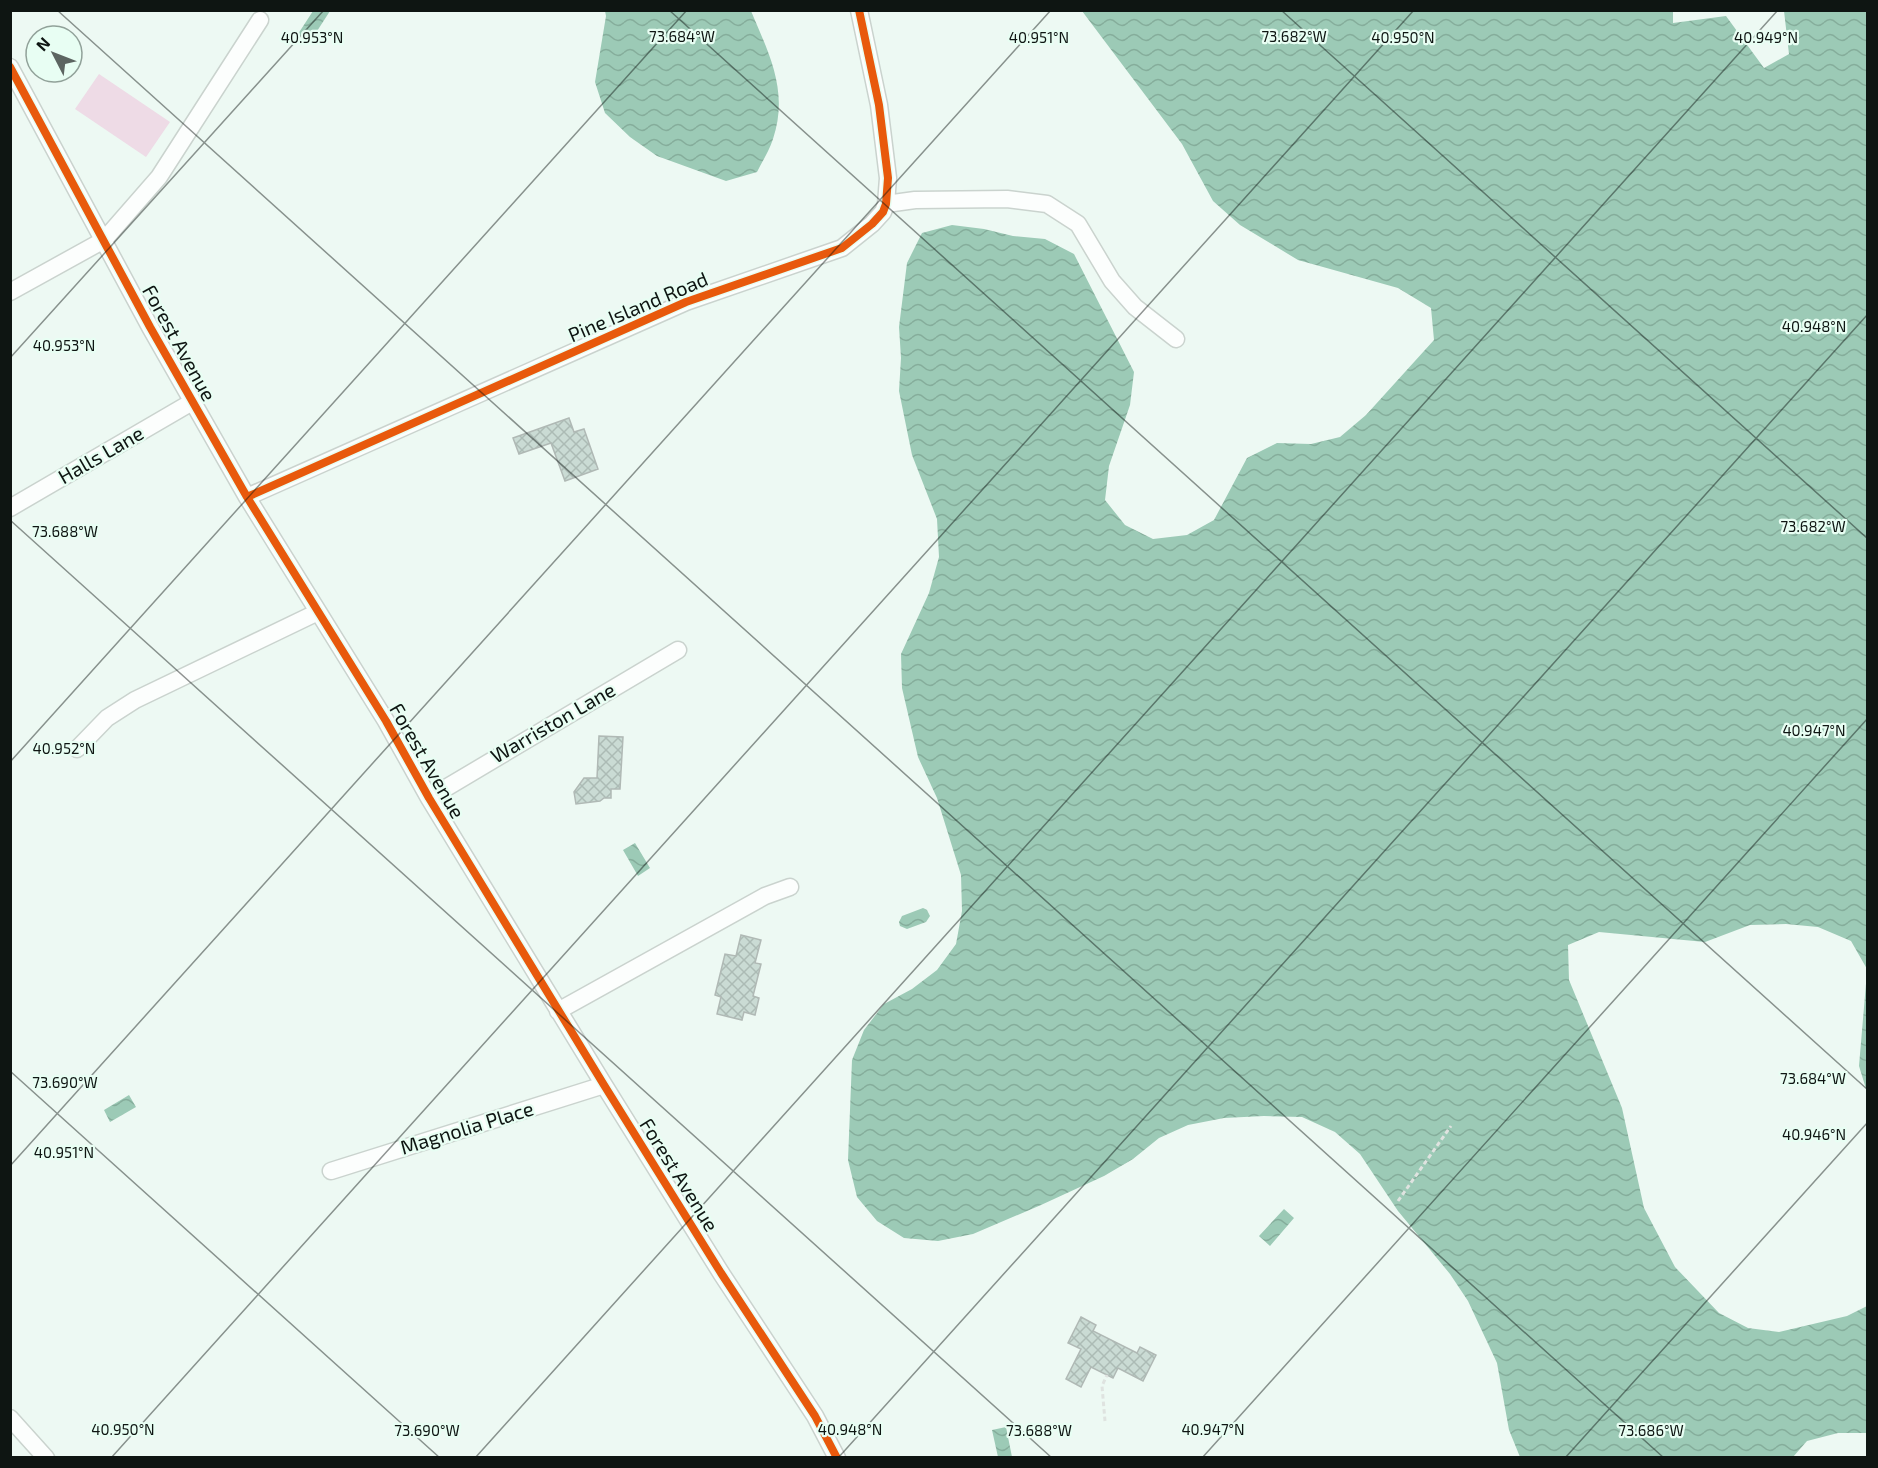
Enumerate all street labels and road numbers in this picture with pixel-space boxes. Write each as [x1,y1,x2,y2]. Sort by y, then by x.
street label: Pine Island Road [564,266,711,346]
street label: Forest Avenue [138,280,222,405]
street label: Halls Lane [54,420,147,488]
street label: Warriston Lane [486,677,619,767]
street label: Forest Avenue [385,699,471,822]
street label: Magnolia Place [397,1095,536,1159]
street label: Forest Avenue [635,1113,724,1236]

